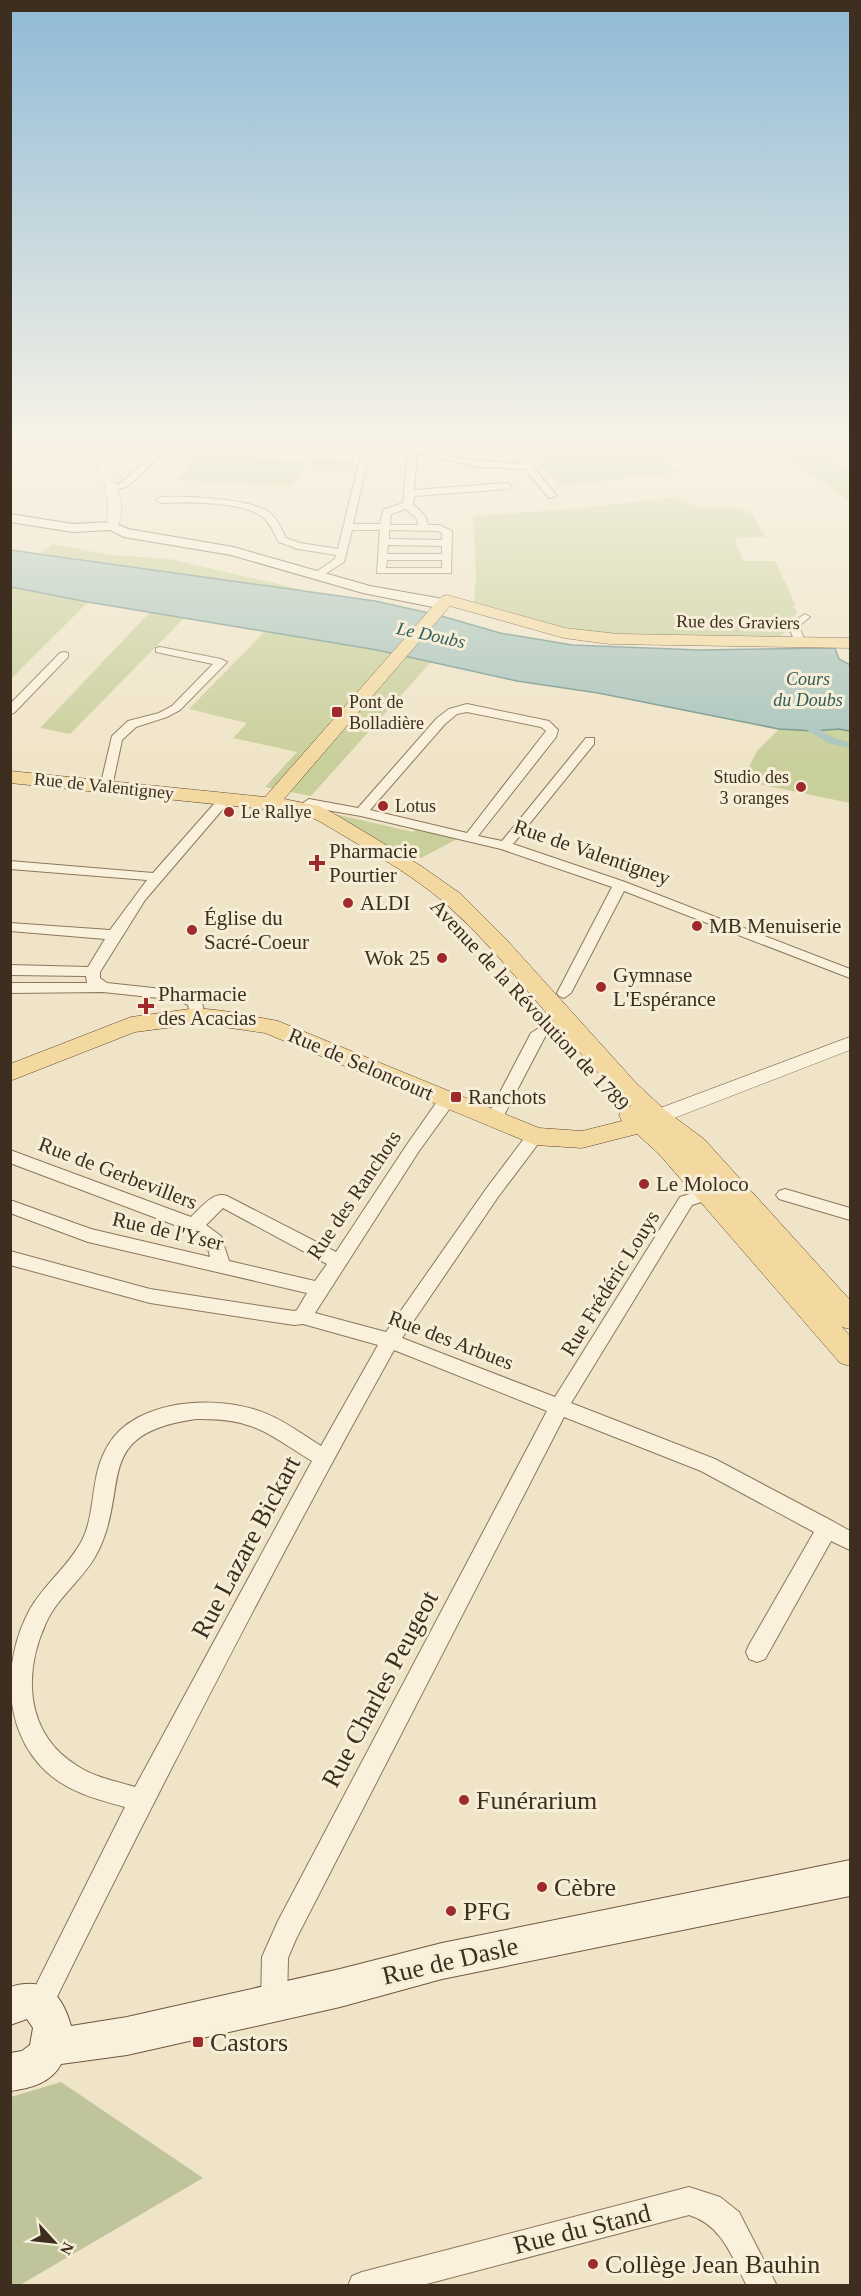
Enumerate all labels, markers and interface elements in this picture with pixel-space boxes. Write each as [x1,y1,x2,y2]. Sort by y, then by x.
street label: Rue des Graviers [676,611,800,633]
water label: Le Doubs [394,618,467,652]
water label: Cours du Doubs [773,669,843,710]
place label: Pont de Bolladière [349,692,424,733]
marker: Pont de Bolladière [330,705,344,719]
place label: Studio des 3 oranges [713,767,789,808]
street label: Rue de Valentigney [33,769,175,803]
marker: Studio des 3 oranges [794,780,808,794]
place label: Lotus [395,796,436,816]
marker: Lotus [376,799,390,813]
place label: Le Rallye [241,802,311,822]
marker: Le Rallye [222,805,236,819]
street label: Rue de Valentigney [511,814,674,890]
place label: Pharmacie Pourtier [329,839,418,887]
marker: Pharmacie Pourtier [310,856,324,870]
place label: ALDI [360,891,410,915]
street label: Avenue de la Révolution de 1789 [426,894,634,1116]
marker: ALDI [341,896,355,910]
place label: Église du Sacré-Coeur [204,906,309,954]
place label: MB Menuiserie [709,914,841,938]
marker: MB Menuiserie [690,919,704,933]
marker: Église du Sacré-Coeur [185,923,199,937]
place label: Wok 25 [365,946,430,970]
marker: Wok 25 [435,951,449,965]
place label: Gymnase L'Espérance [613,963,716,1011]
marker: Gymnase L'Espérance [594,980,608,994]
place label: Pharmacie des Acacias [158,982,257,1030]
marker: Pharmacie des Acacias [139,999,153,1013]
street label: Rue de Seloncourt [285,1023,437,1105]
place label: Ranchots [468,1085,546,1109]
marker: Ranchots [449,1090,463,1104]
street label: Rue des Ranchots [302,1126,406,1264]
street label: Rue de Gerbevillers [35,1132,201,1214]
place label: Le Moloco [656,1172,749,1196]
marker: Le Moloco [637,1177,651,1191]
street label: Rue Frédéric Louys [556,1206,664,1360]
street label: Rue de l'Yser [110,1207,226,1255]
street label: Rue des Arbues [385,1305,517,1375]
street label: Rue Lazare Bickart [186,1450,307,1643]
street label: Rue Charles Peugeot [316,1585,444,1792]
place label: Funérarium [476,1786,597,1815]
marker: Funérarium [457,1793,471,1807]
place label: Cèbre [554,1873,616,1902]
marker: Cèbre [535,1880,549,1894]
place label: PFG [463,1897,511,1926]
marker: PFG [444,1904,458,1918]
street label: Rue de Dasle [379,1931,521,1991]
place label: Castors [210,2028,288,2057]
marker: Castors [191,2035,205,2049]
street label: Rue du Stand [511,2198,653,2260]
north arrow [24,2212,84,2272]
text: N [57,2240,77,2258]
place label: Collège Jean Bauhin [605,2250,820,2279]
marker: Collège Jean Bauhin [586,2257,600,2271]

